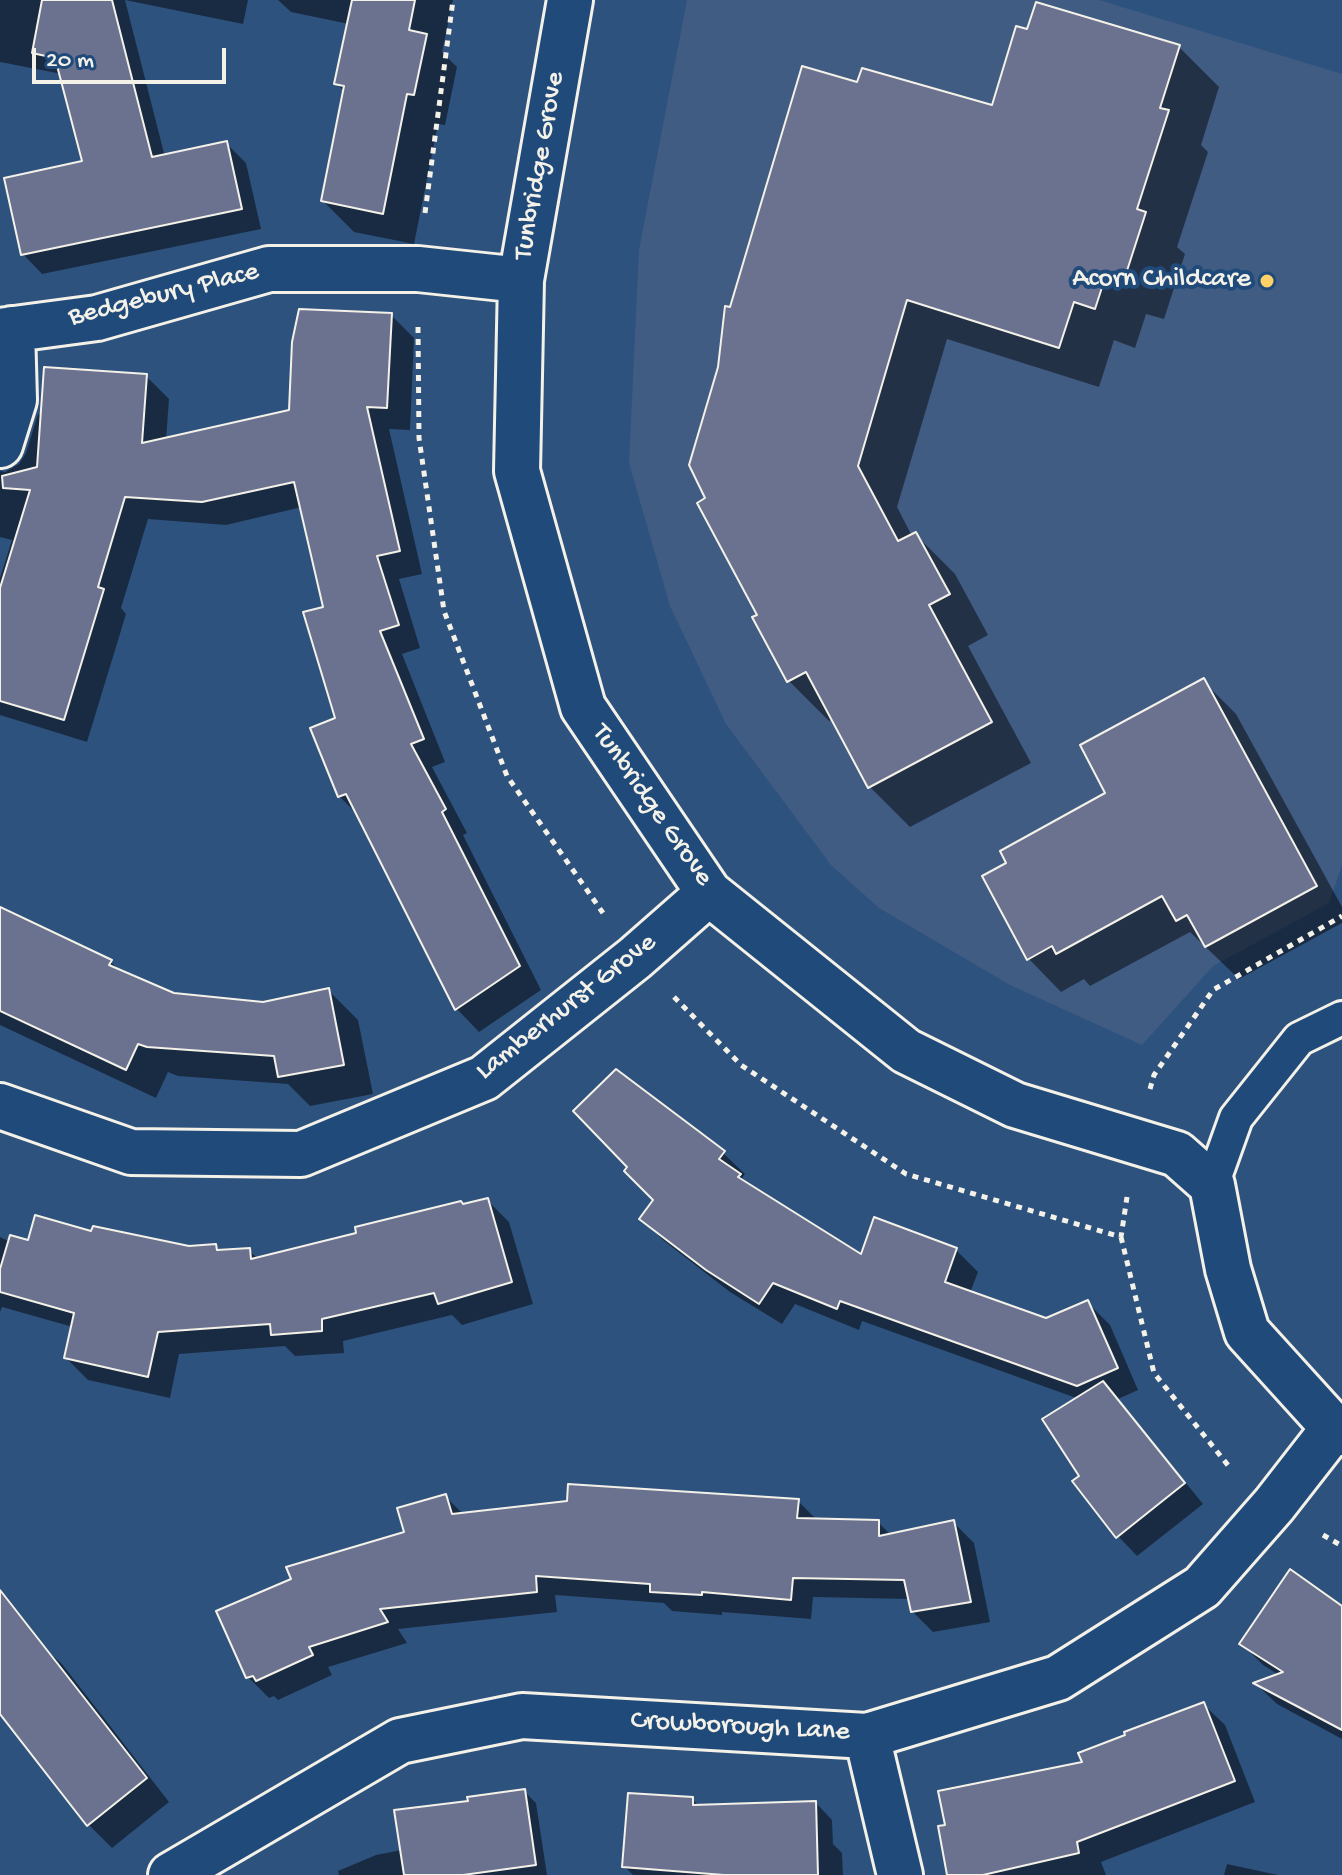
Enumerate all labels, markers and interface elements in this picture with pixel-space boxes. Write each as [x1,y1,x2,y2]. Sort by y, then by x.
scale bar [36,32,230,82]
text: 20 m [46,47,94,76]
street label: Tunbridge Grove [508,69,574,263]
street label: Bedgebury Place [65,256,263,336]
place label: Acorn Childcare [1072,264,1251,298]
marker: Acorn Childcare [1258,272,1276,290]
street label: Tunbridge Grove [583,718,719,894]
street label: Lamberhurst Grove [470,927,664,1089]
street label: Crowborough Lane [630,1705,850,1751]

